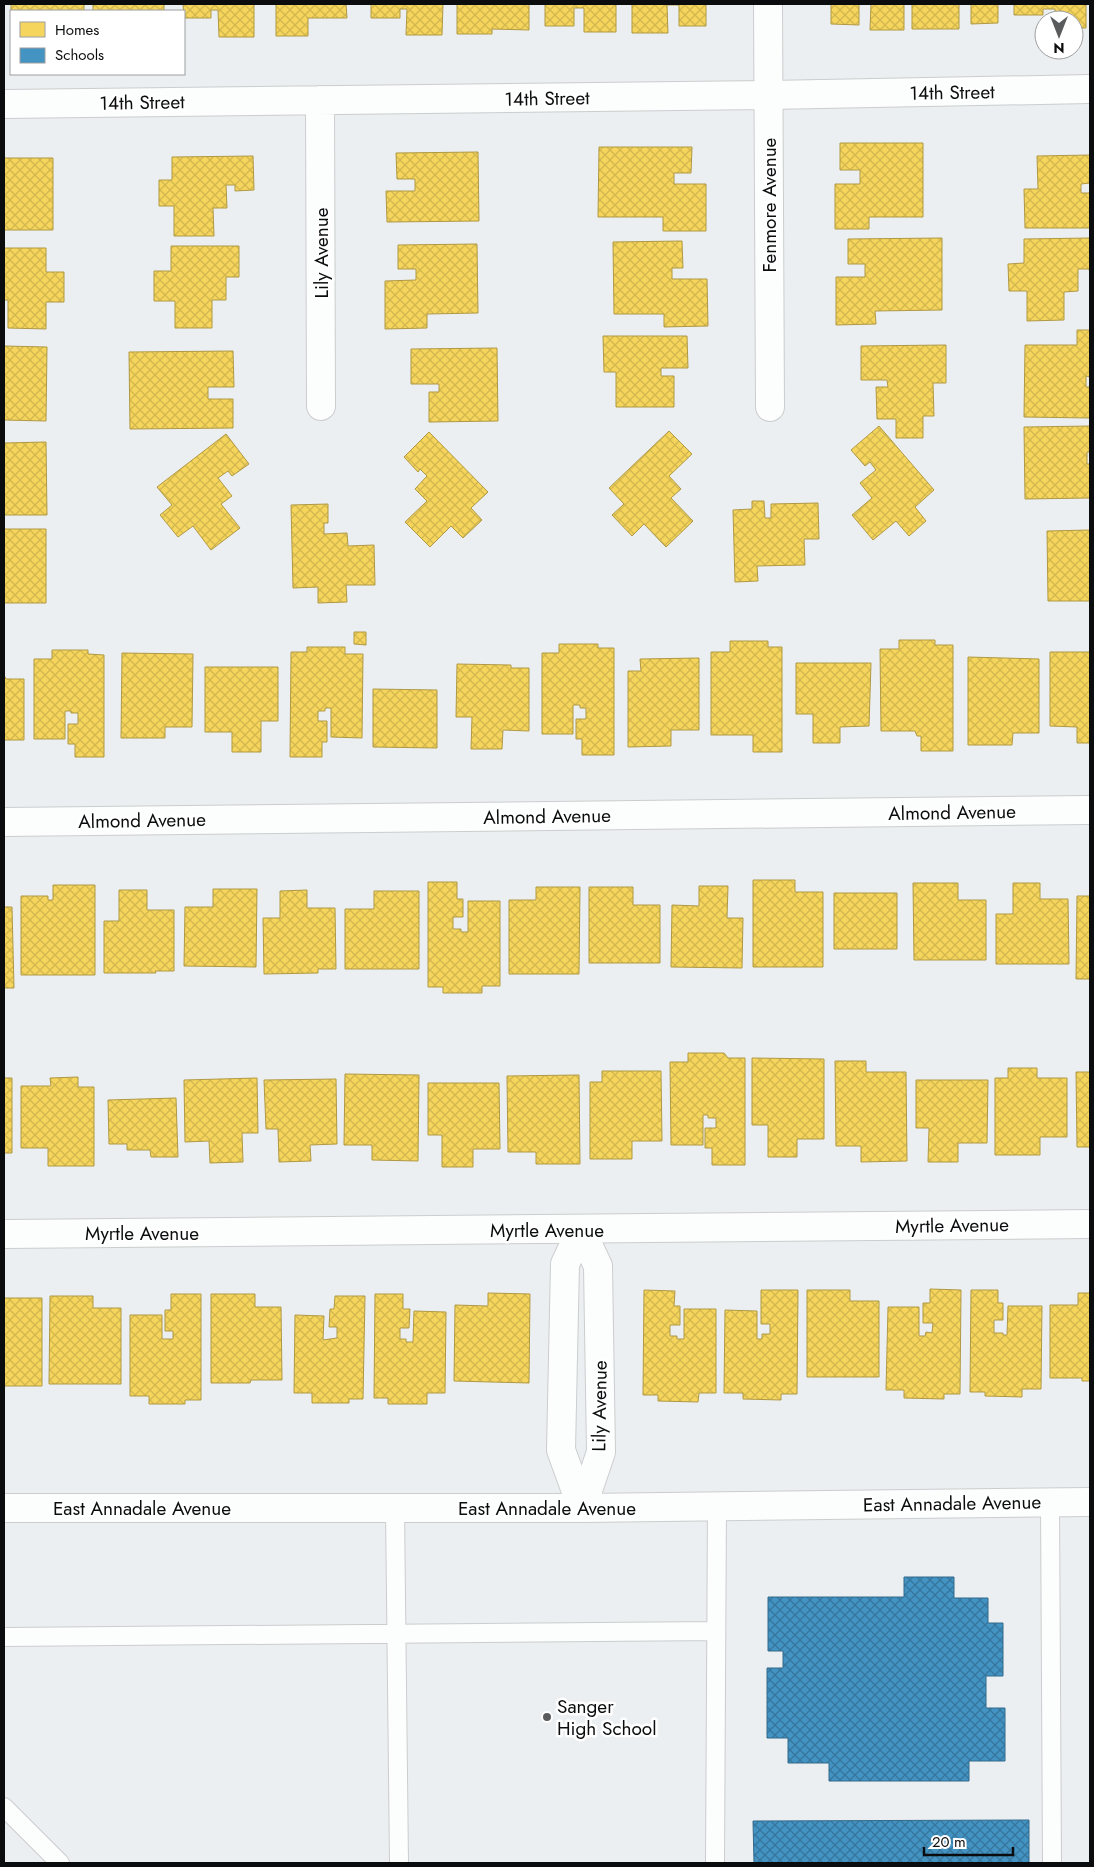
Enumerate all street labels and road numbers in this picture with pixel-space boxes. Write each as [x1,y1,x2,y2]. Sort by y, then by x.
street label: 14th Street [909,78,995,107]
street label: 14th Street [504,84,590,113]
street label: 14th Street [99,88,185,117]
street label: Fenmore Avenue [756,137,783,272]
street label: Lily Avenue [308,207,335,299]
street label: Almond Avenue [888,798,1016,827]
street label: Almond Avenue [483,802,611,831]
street label: Almond Avenue [78,806,206,835]
street label: Myrtle Avenue [895,1211,1009,1240]
street label: Myrtle Avenue [490,1217,604,1244]
street label: Myrtle Avenue [85,1220,199,1247]
street label: Lily Avenue [585,1360,614,1452]
street label: East Annadale Avenue [863,1488,1042,1519]
street label: East Annadale Avenue [53,1495,231,1522]
street label: East Annadale Avenue [458,1495,636,1522]

